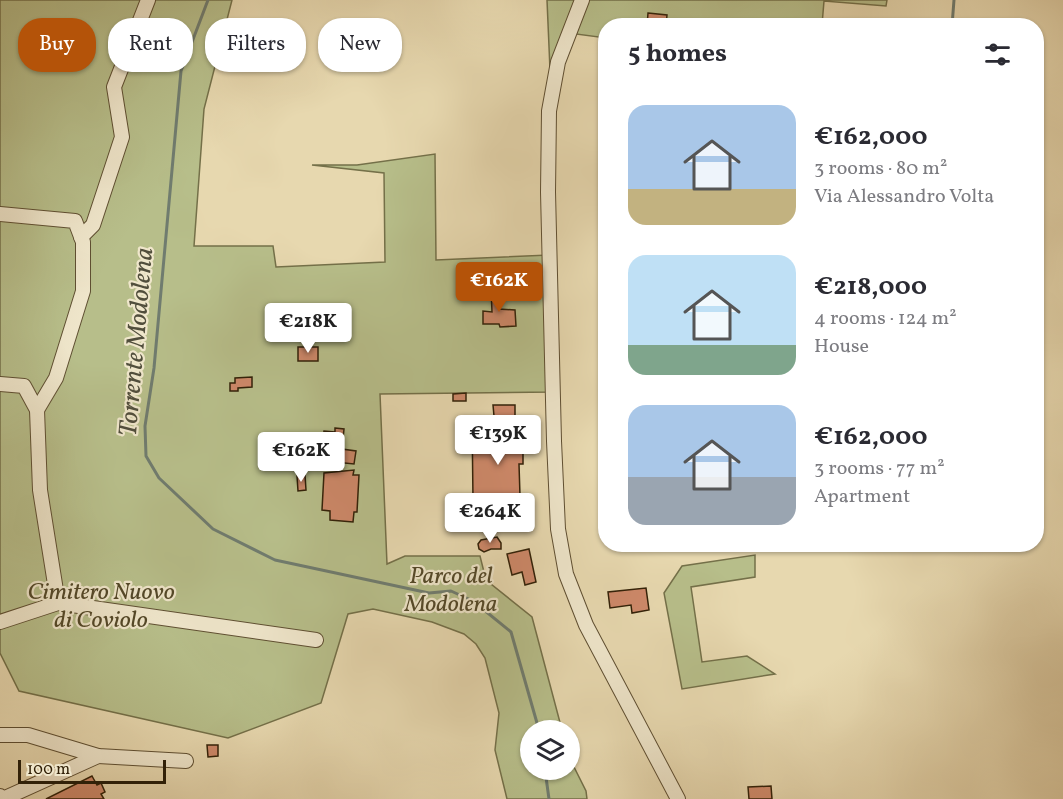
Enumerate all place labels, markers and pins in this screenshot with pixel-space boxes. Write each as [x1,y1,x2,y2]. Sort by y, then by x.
pin: €162K [457,262,541,313]
pin: €218K [266,303,350,354]
pin: €139K [456,415,540,466]
pin: €162K [259,432,343,483]
pin: €264K [448,493,532,544]

